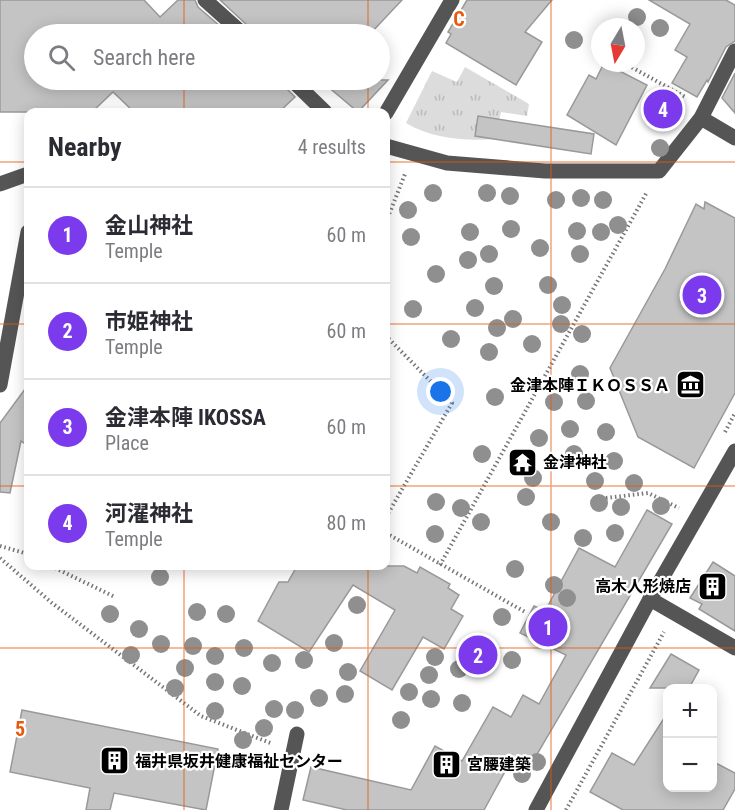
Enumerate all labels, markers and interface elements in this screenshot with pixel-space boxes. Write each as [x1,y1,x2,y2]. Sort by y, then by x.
text: C [453,7,465,31]
north arrow [591,18,645,72]
search box [24,24,390,90]
icon: search [45,41,78,74]
text: Search here [93,45,195,70]
pin: 4 [644,86,682,132]
text: Nearby [48,132,122,162]
text: 4 results [298,135,366,159]
text: 金山神社 [105,213,193,238]
text: 1 [62,223,73,247]
text: 60 m [327,223,366,247]
text: Temple [105,239,163,263]
pin: 3 [682,272,722,318]
text: 市姫神社 [105,309,193,334]
text: 2 [62,319,73,343]
text: 60 m [327,319,366,343]
text: Temple [105,335,163,359]
museum icon: 金津本陣ＩＫＯＳＳＡ [675,369,707,401]
place label: 金津本陣ＩＫＯＳＳＡ [510,376,670,395]
your location [426,377,455,406]
text: 金津本陣 IKOSSA [105,405,266,430]
text: 3 [62,415,73,439]
text: 60 m [327,415,366,439]
text: Place [105,431,149,455]
temple icon: 金津神社 [506,446,538,478]
place label: 金津神社 [543,453,607,472]
text: 河濯神社 [105,501,193,526]
text: 4 [62,511,73,535]
text: 80 m [327,511,366,535]
text: Temple [105,527,163,551]
building icon: 高木人形焼店 [696,570,728,602]
place label: 高木人形焼店 [595,577,691,596]
pin: 1 [528,604,568,650]
pin: 2 [458,632,498,678]
map controls [663,684,717,792]
button: + [663,684,717,738]
text: 5 [15,717,25,741]
button: − [663,738,717,792]
building icon: 福井県坂井健康福祉センター [98,745,130,777]
building icon: 宮腰建築 [430,748,462,780]
place label: 福井県坂井健康福祉センター [135,752,343,771]
place label: 宮腰建築 [467,755,531,774]

